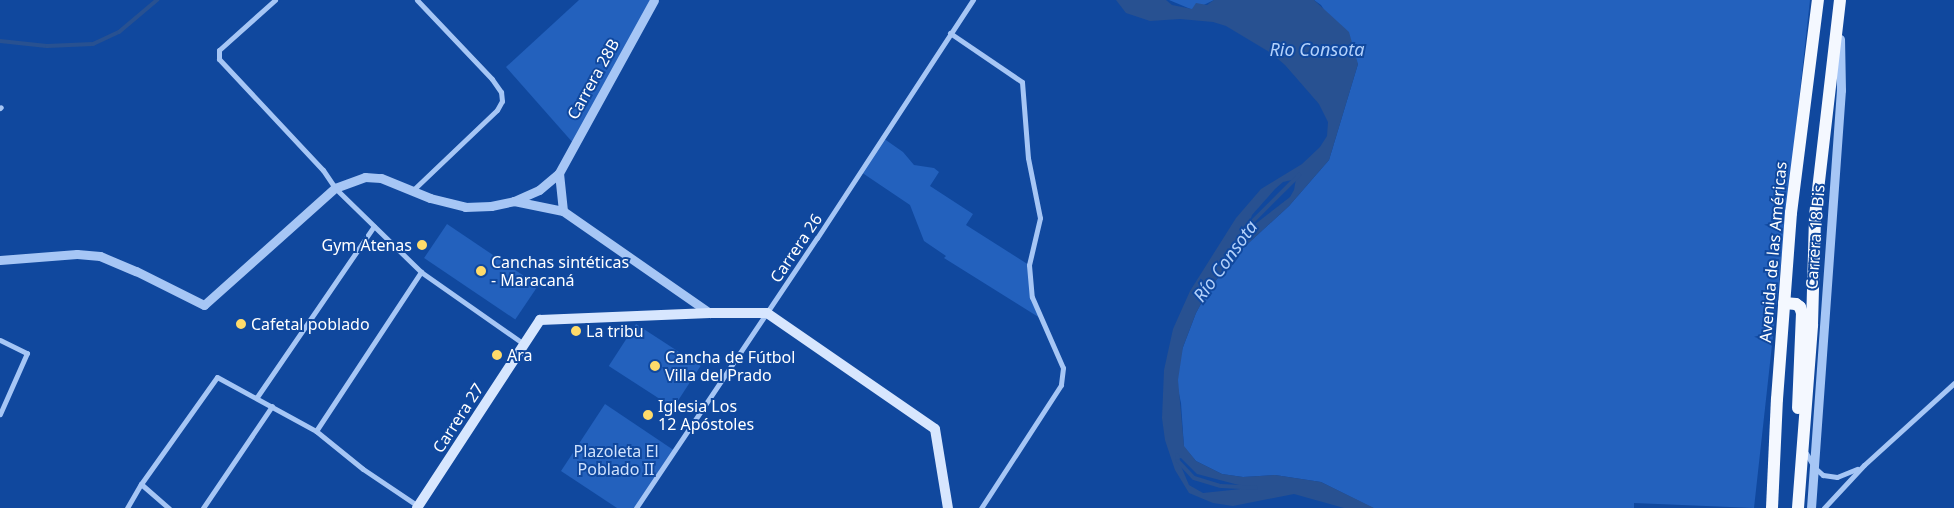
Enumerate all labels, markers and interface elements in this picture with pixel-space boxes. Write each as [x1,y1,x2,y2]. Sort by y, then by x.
street label: Carrera 28B [563,35,623,123]
water label: Rio Consota [1269,38,1365,60]
street label: Avenida de las Américas [1756,161,1790,343]
street label: Carrera 18 Bis [1802,184,1828,290]
street label: Carrera 26 [766,210,826,286]
water label: Río Consota [1188,216,1262,306]
place label: Gym Atenas [322,235,412,255]
marker: Gym Atenas [416,239,428,251]
place label: Canchas sintéticas - Maracaná [491,252,629,290]
marker: Canchas sintéticas - Maracaná [475,265,487,277]
place label: Cafetal poblado [251,314,370,334]
marker: Cafetal poblado [235,318,247,330]
place label: La tribu [586,321,644,341]
marker: La tribu [570,325,582,337]
place label: Ara [507,345,532,365]
place label: Cancha de Fútbol Villa del Prado [665,347,795,385]
marker: Ara [491,349,503,361]
marker: Cancha de Fútbol Villa del Prado [649,360,661,372]
street label: Carrera 27 [429,380,487,456]
place label: Iglesia Los 12 Apóstoles [658,396,754,434]
marker: Iglesia Los 12 Apóstoles [642,409,654,421]
park label: Plazoleta El Poblado II [573,441,659,479]

